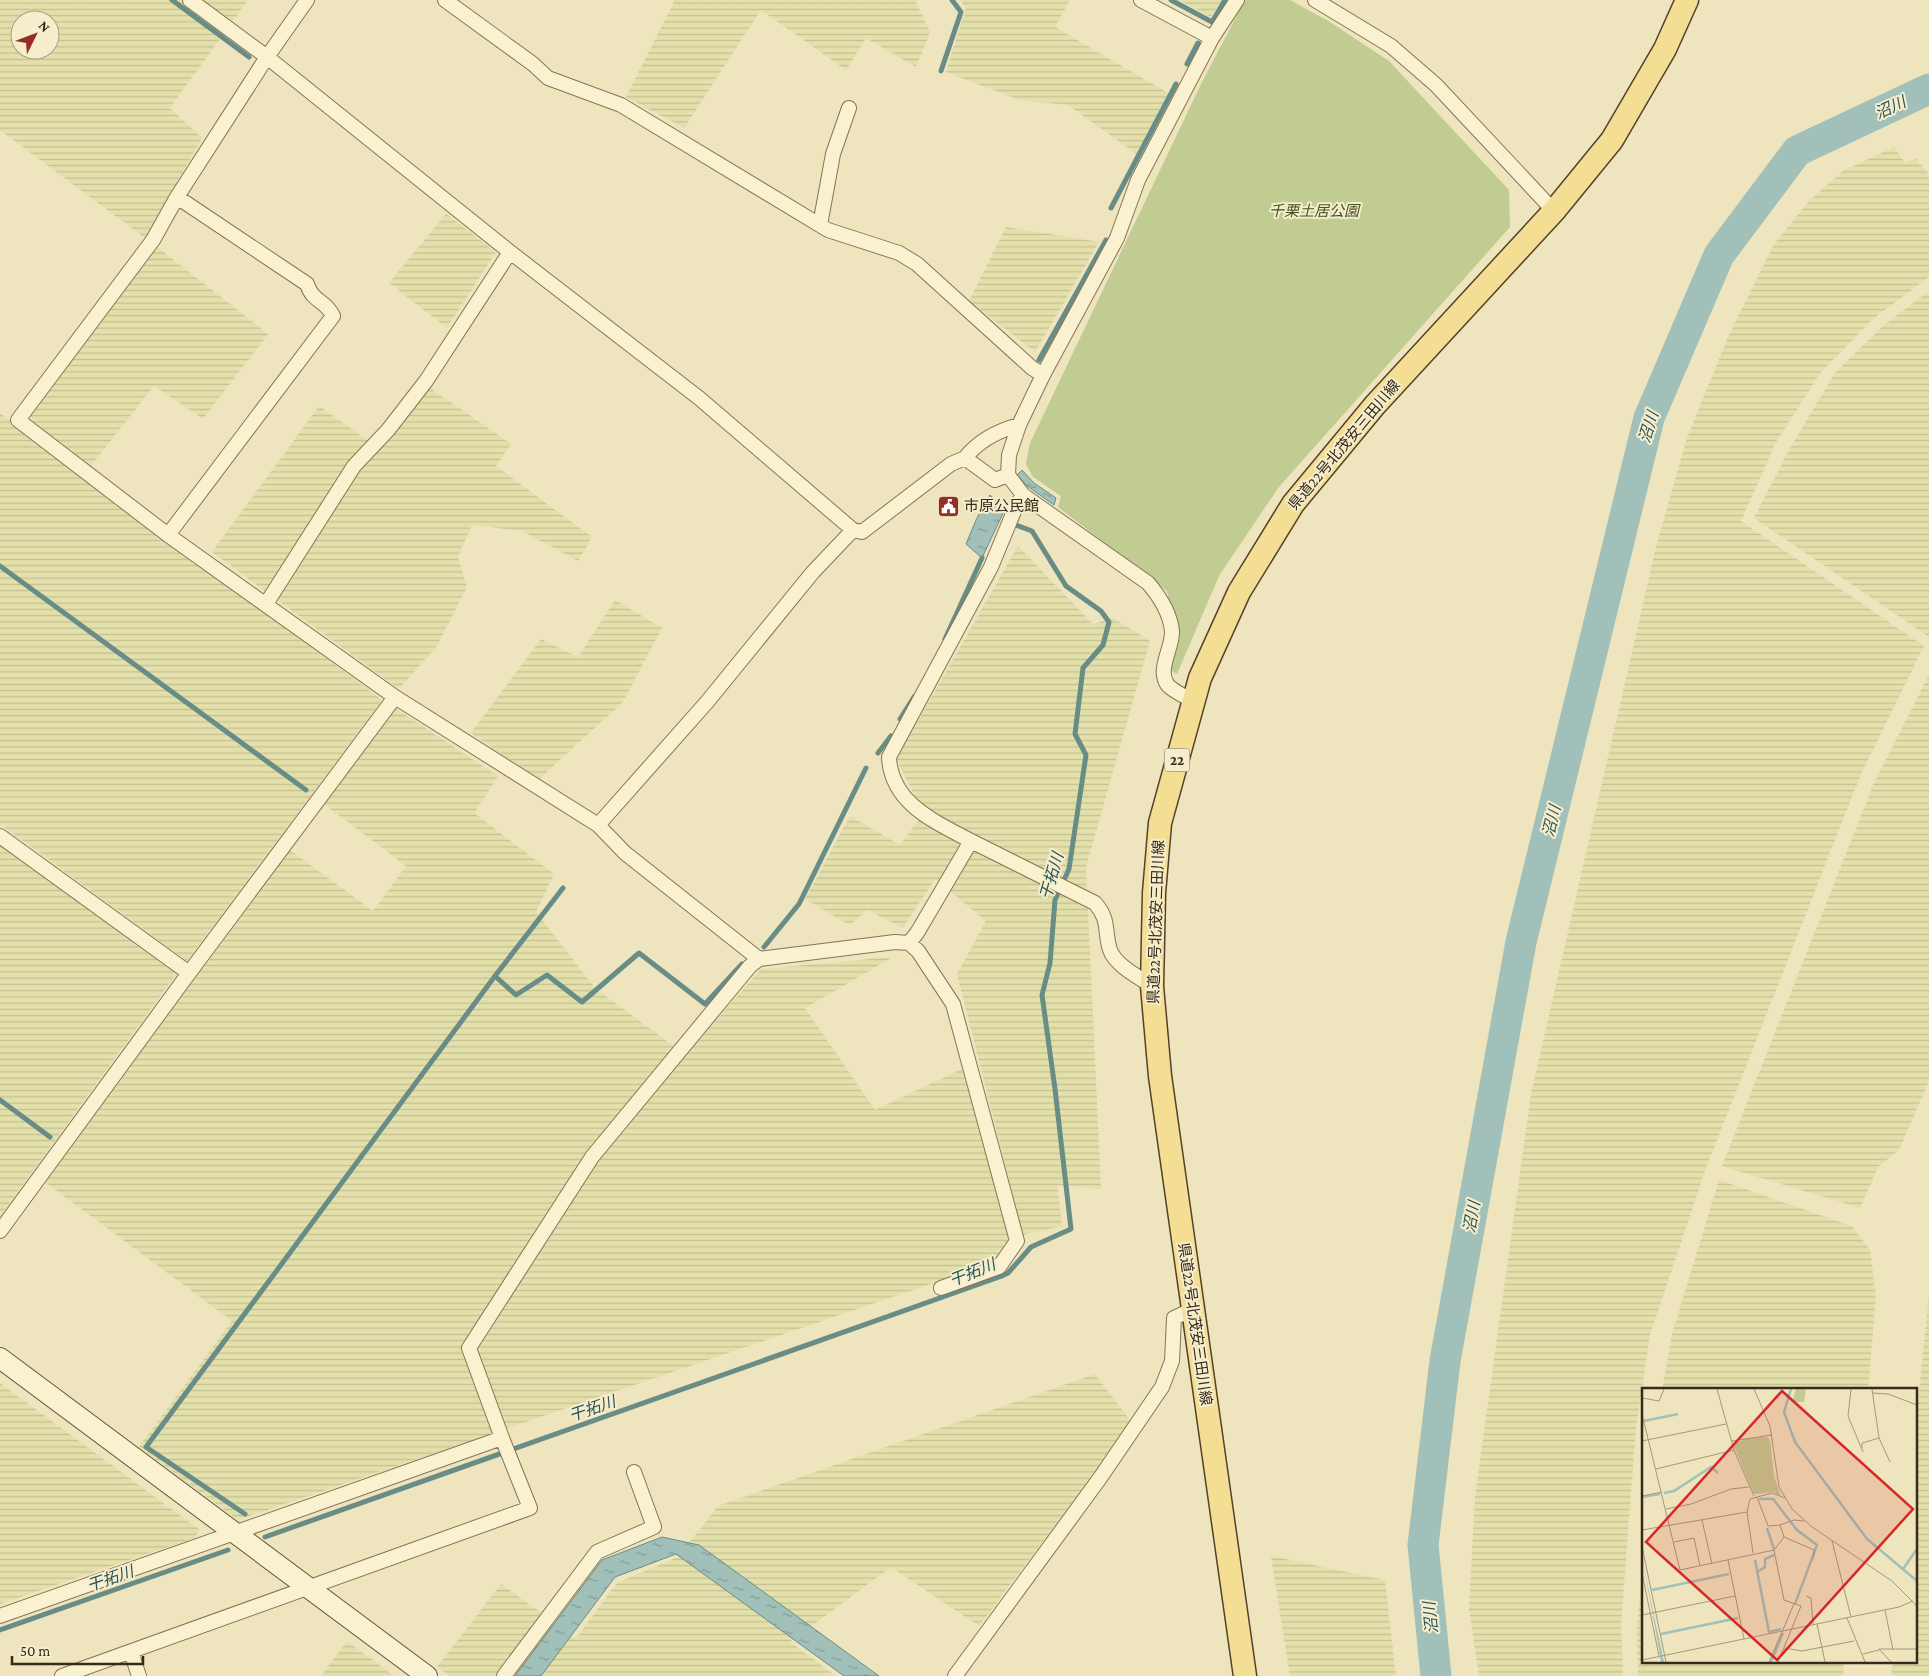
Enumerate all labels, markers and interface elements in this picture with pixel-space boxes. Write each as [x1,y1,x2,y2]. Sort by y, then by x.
north arrow [10,10,60,60]
text: N [36,17,54,36]
water label: 沼川 [1872,92,1910,122]
park label: 千栗土居公園 [1269,203,1361,219]
street label: 県道22号北茂安三田川線 [1284,376,1403,513]
water label: 沼川 [1636,407,1662,445]
public building icon: 市原公民館 [936,494,960,518]
place label: 市原公民館 [964,498,1039,514]
road number: 22 [1164,748,1190,772]
water label: 沼川 [1539,802,1564,839]
street label: 県道22号北茂安三田川線 [1144,840,1167,1004]
water label: 干拓川 [1037,849,1067,902]
water label: 沼川 [1460,1198,1483,1234]
street label: 県道22号北茂安三田川線 [1176,1241,1215,1406]
water label: 干拓川 [947,1255,999,1289]
inset map [1642,1388,1916,1664]
water label: 干拓川 [567,1392,620,1424]
water label: 干拓川 [85,1562,138,1594]
water label: 沼川 [1420,1599,1441,1635]
scale bar [12,1634,144,1666]
text: 50 m [20,1643,50,1659]

